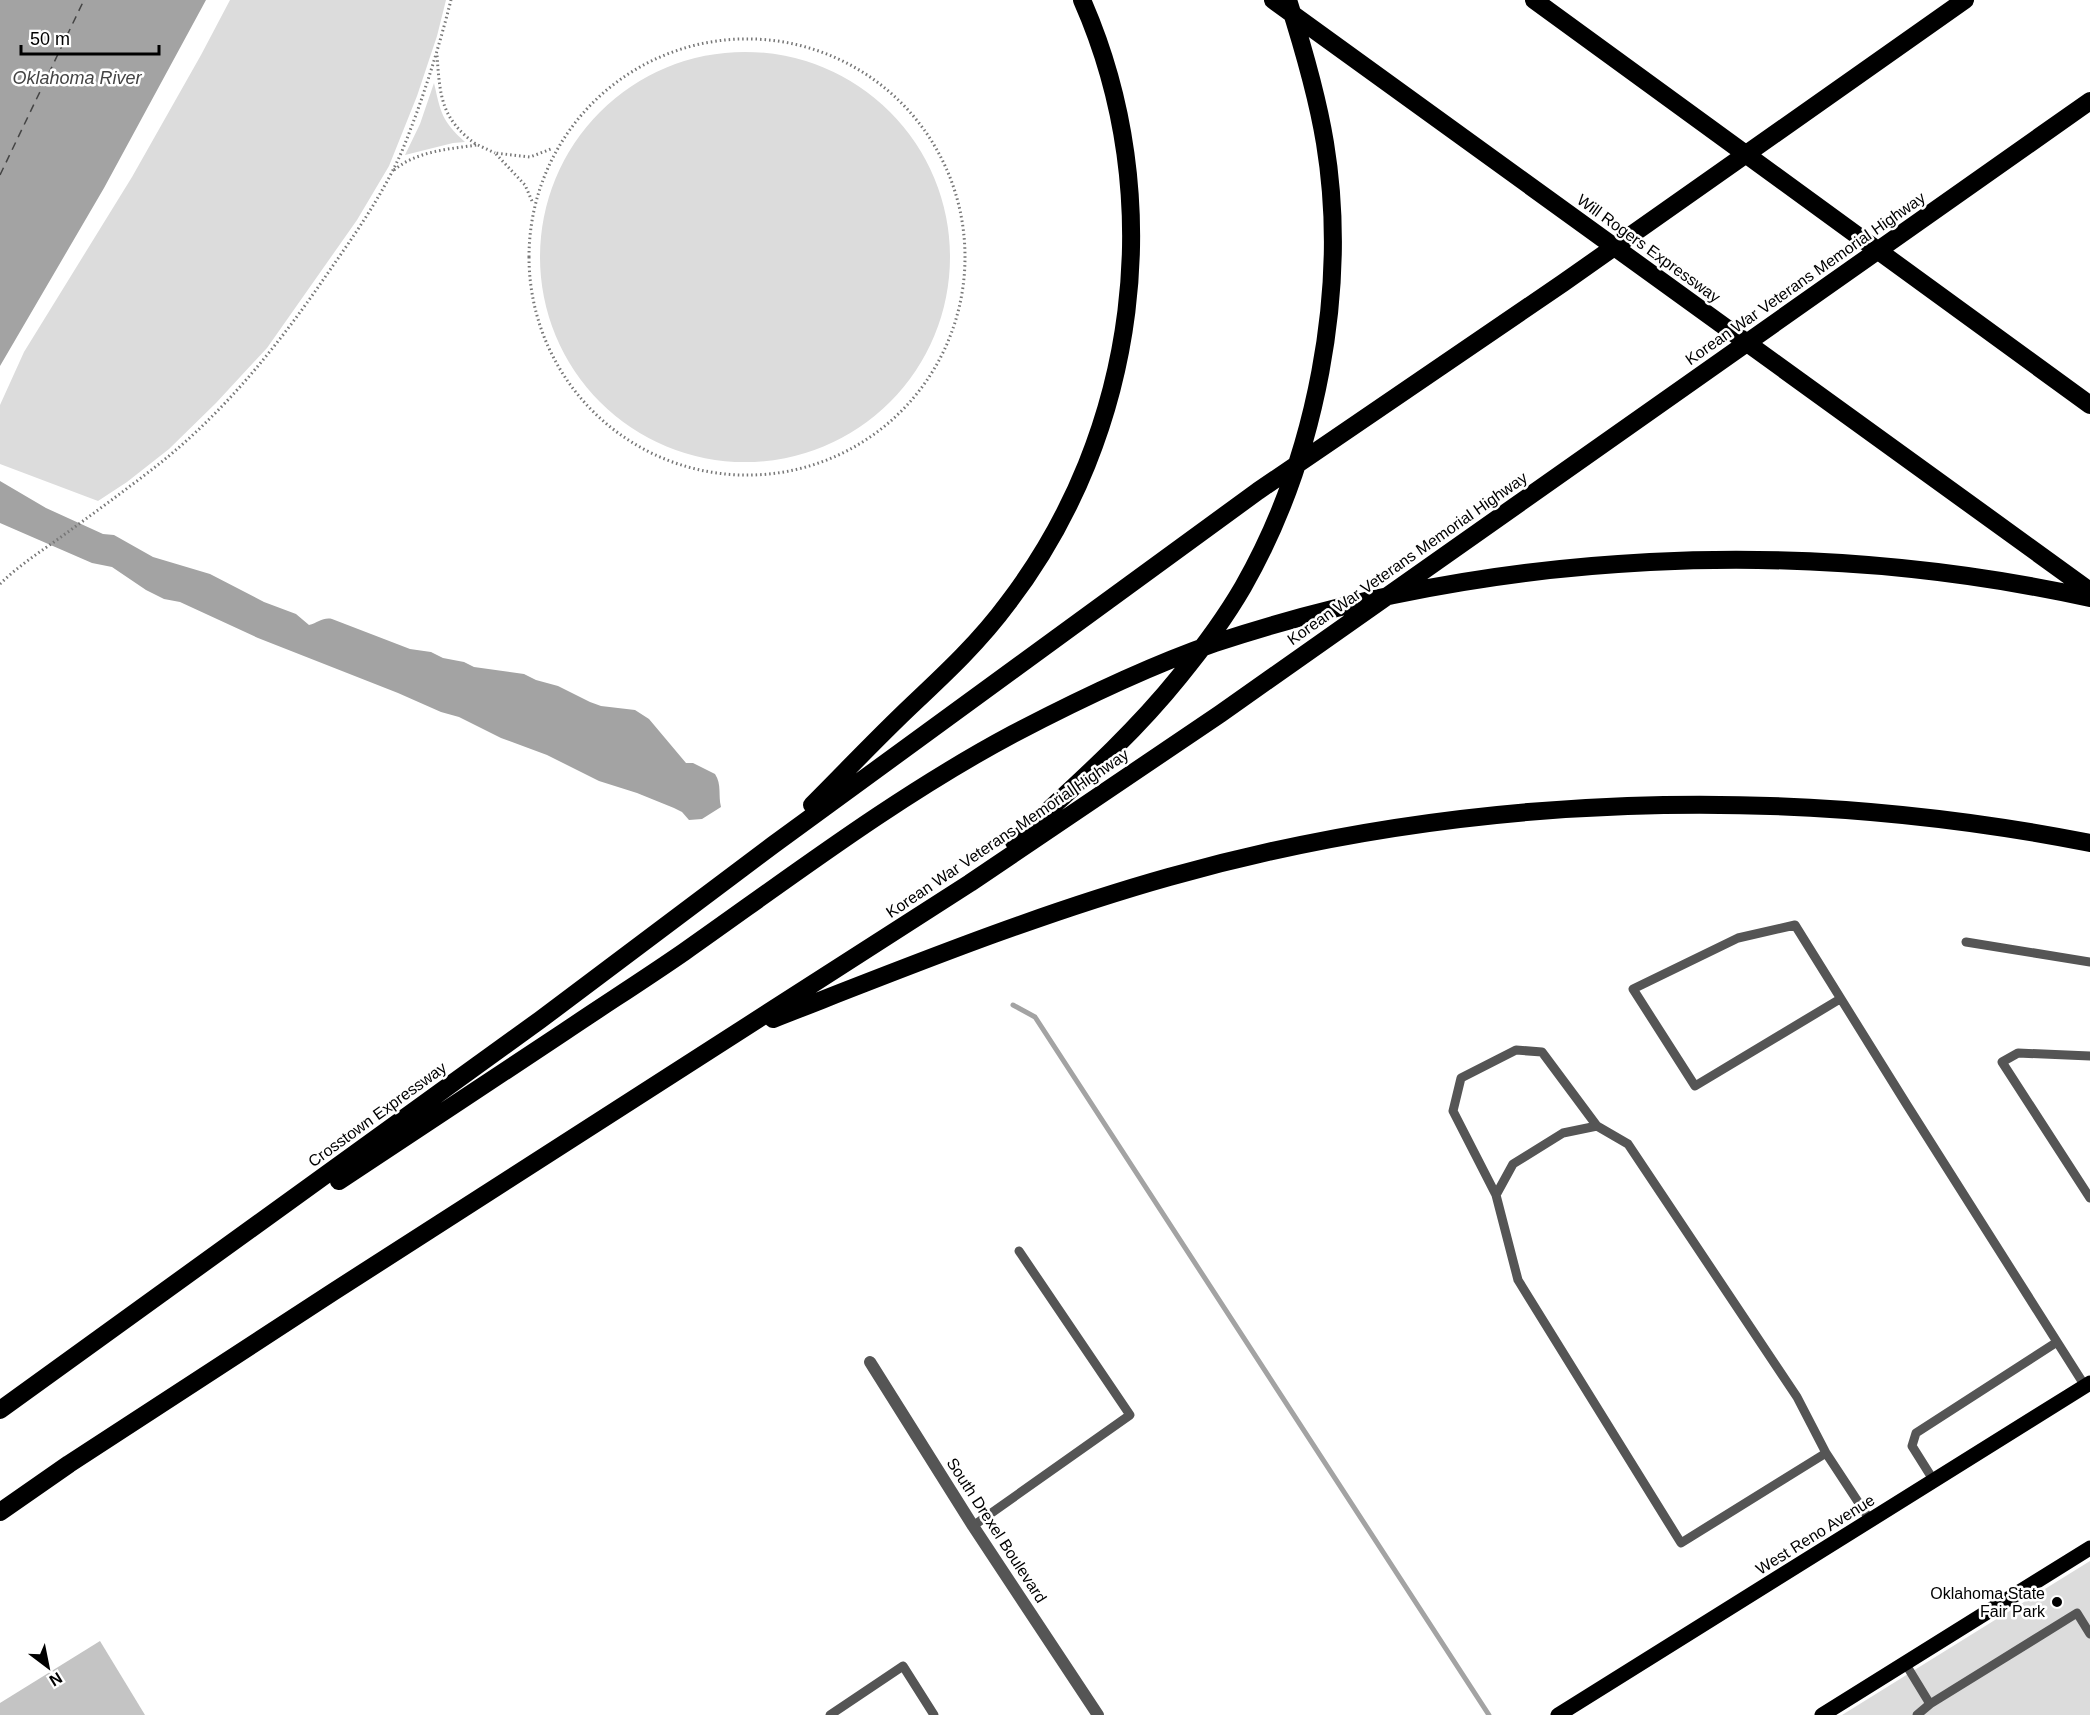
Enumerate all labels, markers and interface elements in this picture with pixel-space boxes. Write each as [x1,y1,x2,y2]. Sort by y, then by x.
scale bar [21,18,159,56]
text: 50 m [30,29,70,49]
water label: Oklahoma River [12,68,143,88]
street label: Korean War Veterans Memorial Highway [1682,189,1928,368]
street label: Will Rogers Expressway [1574,191,1723,306]
street label: Korean War Veterans Memorial Highway [1284,469,1530,648]
street label: Korean War Veterans Memorial Highway [883,746,1132,921]
street label: Crosstown Expressway [305,1059,450,1170]
street label: South Drexel Boulevard [943,1455,1050,1606]
street label: West Reno Avenue [1753,1491,1878,1578]
place label: Oklahoma State Fair Park [1930,1585,2046,1620]
marker: Oklahoma State Fair Park [2050,1595,2064,1609]
north arrow [18,1637,78,1697]
text: N [46,1669,65,1690]

